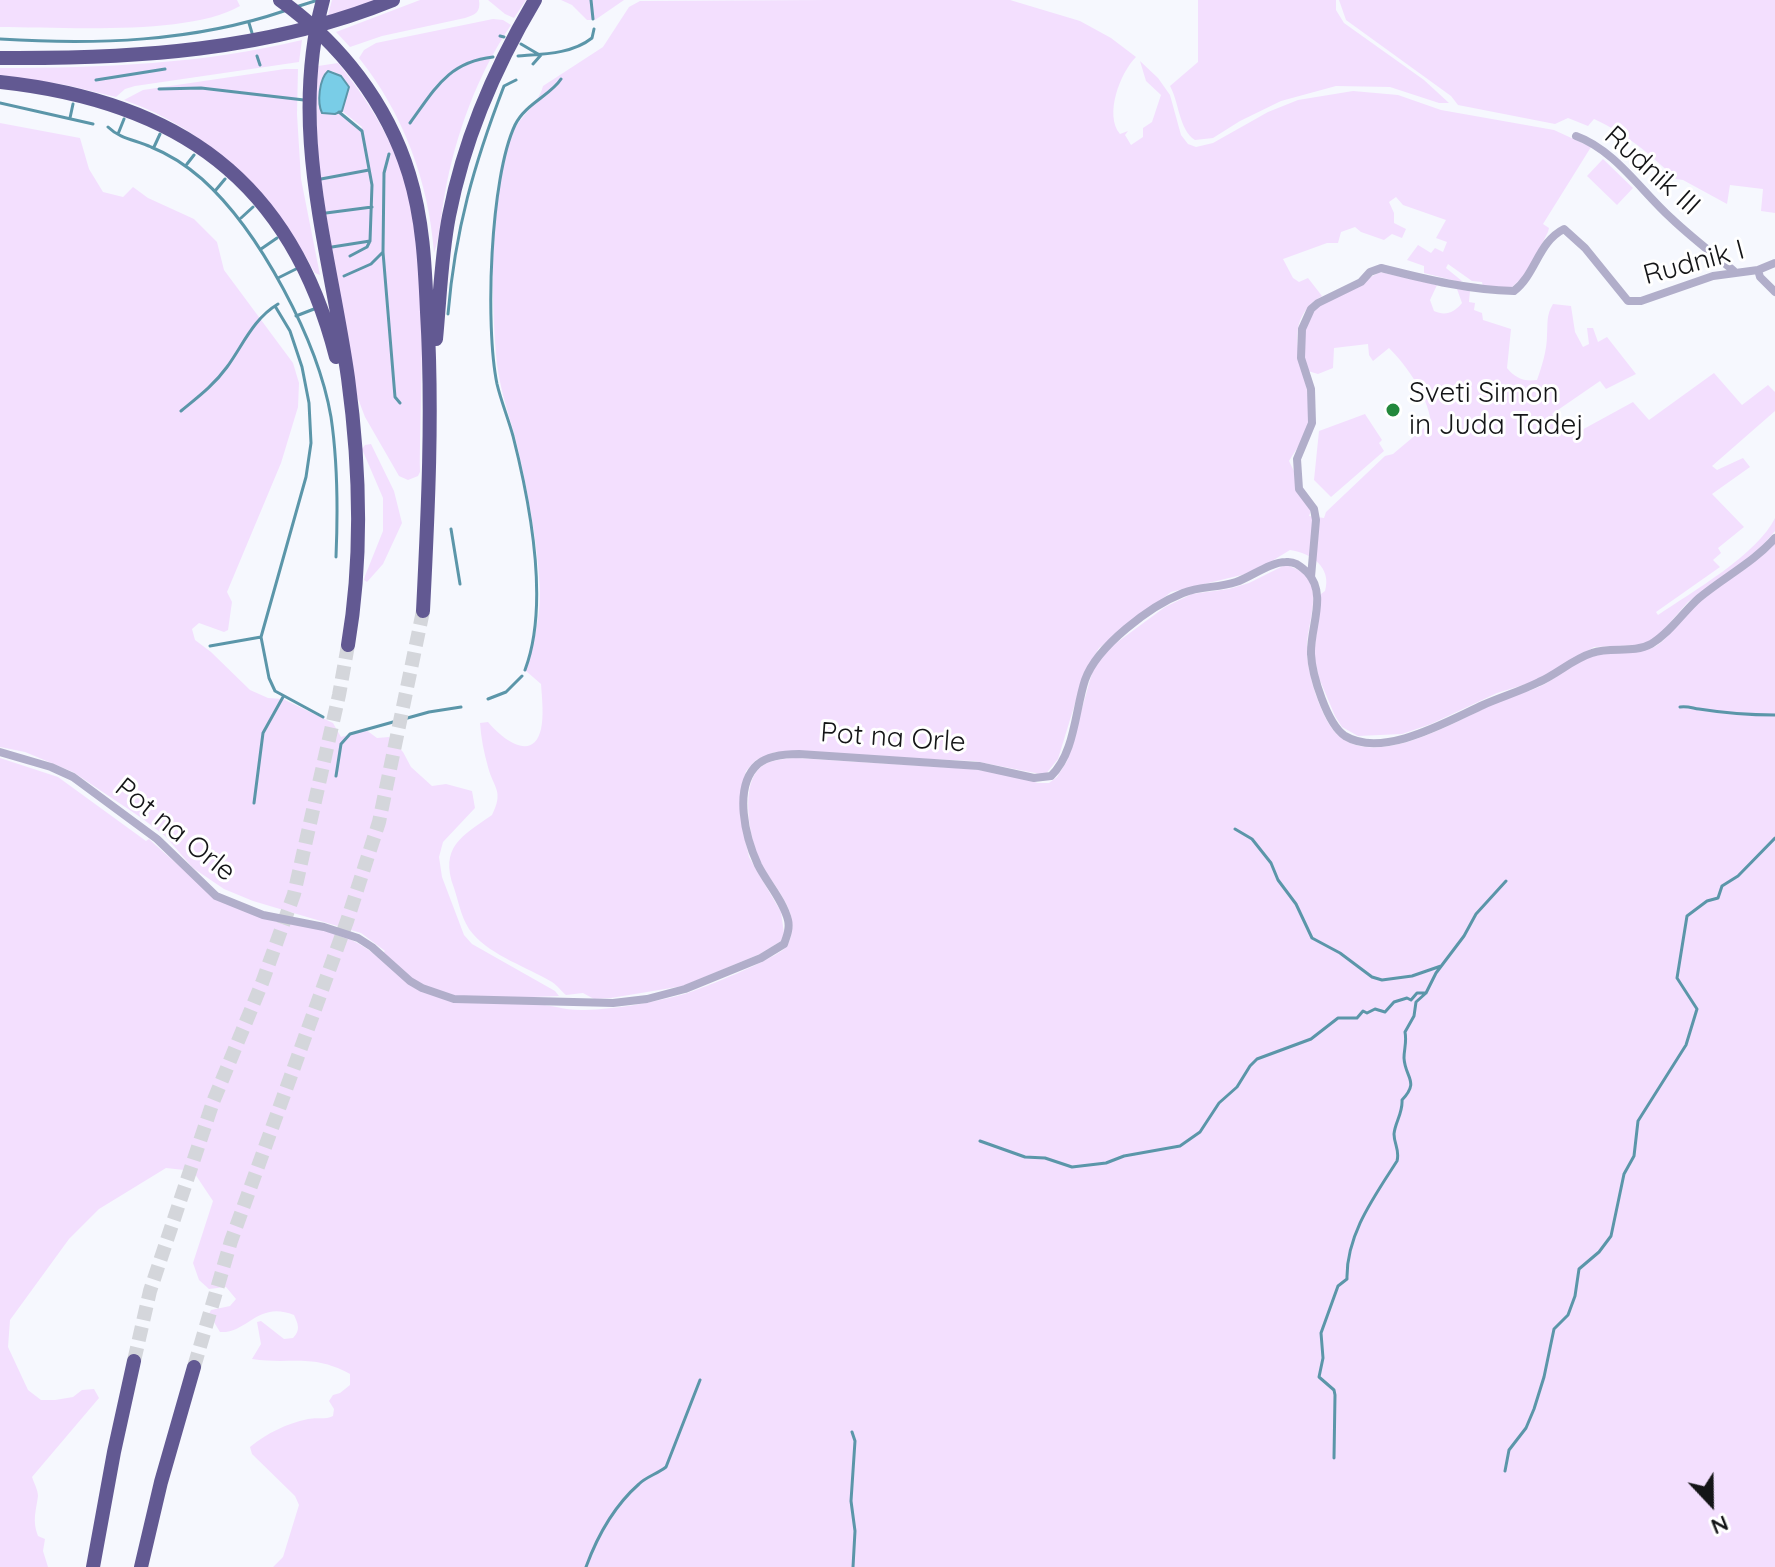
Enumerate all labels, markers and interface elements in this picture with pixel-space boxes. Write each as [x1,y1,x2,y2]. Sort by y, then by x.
street label: Rudnik III [1597,119,1707,223]
street label: Rudnik I [1640,233,1748,293]
place label: Sveti Simon in Juda Tadej [1409,377,1584,443]
marker: Sveti Simon in Juda Tadej [1384,401,1402,419]
street label: Pot na Orle [819,716,967,760]
street label: Pot na Orle [108,771,242,889]
north arrow [1671,1463,1751,1543]
text: N [1707,1509,1733,1541]

